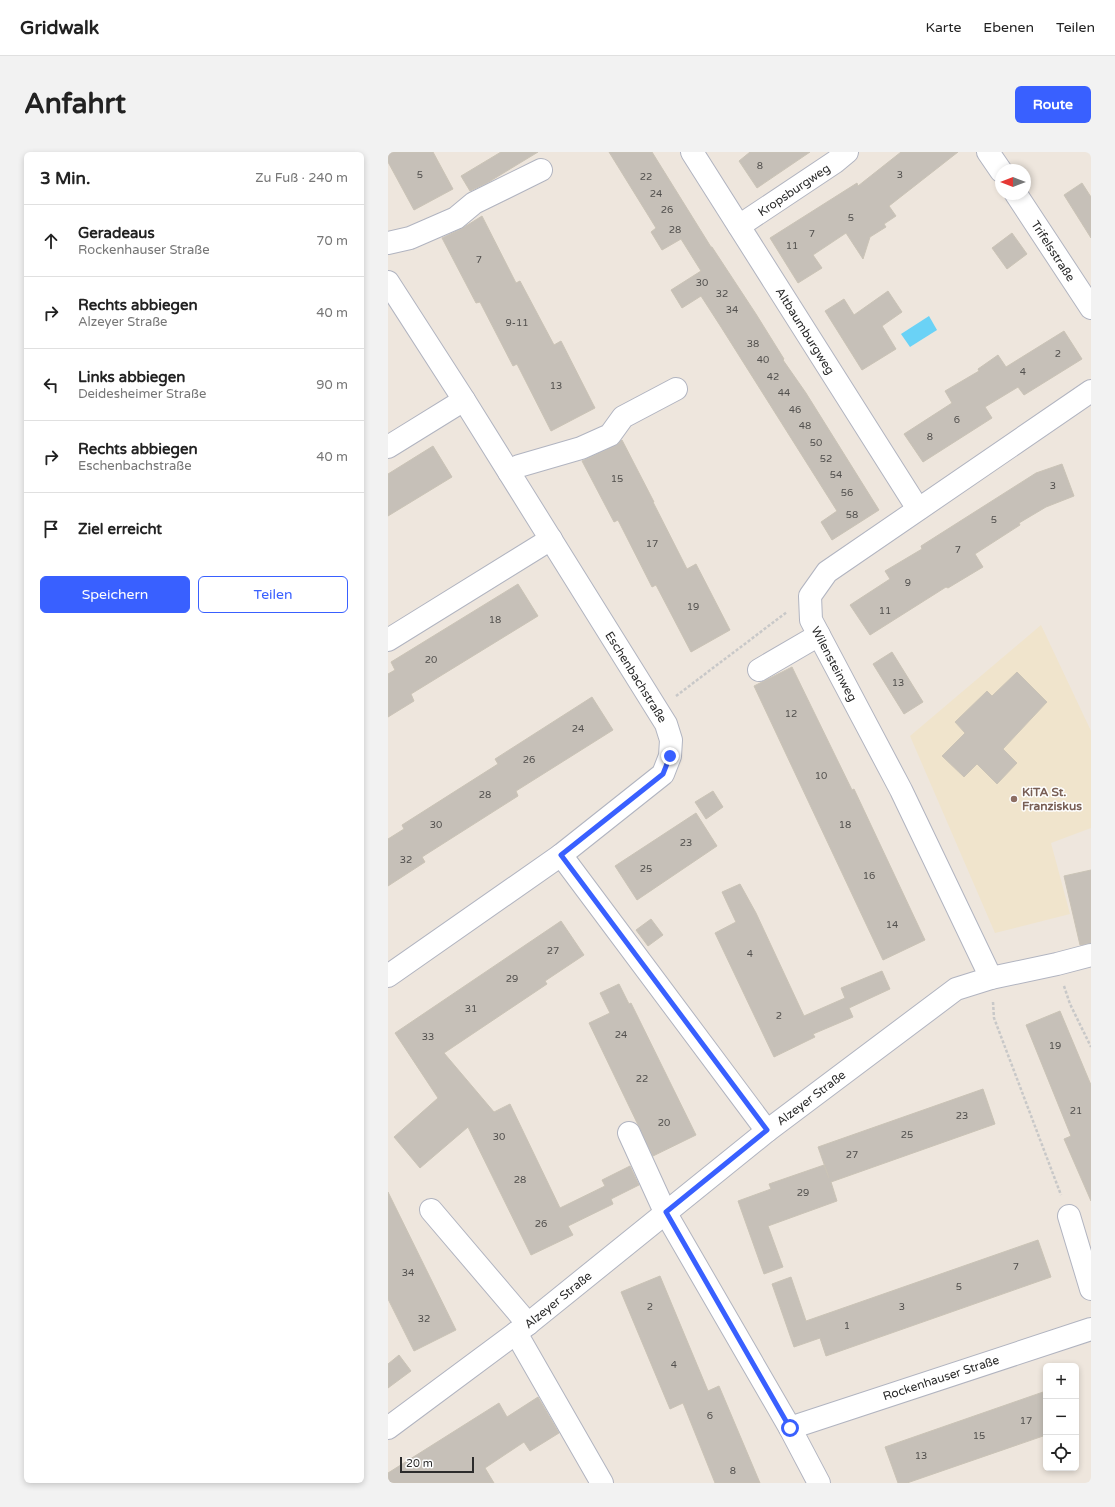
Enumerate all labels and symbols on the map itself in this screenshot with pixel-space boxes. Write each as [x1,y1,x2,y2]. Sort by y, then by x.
house number: 8 [757,160,763,172]
street label: Kropsburgweg [755,161,833,219]
north arrow [995,164,1031,200]
house number: 5 [417,169,423,181]
house number: 3 [897,169,903,181]
house number: 22 [640,171,652,183]
house number: 24 [650,188,662,200]
house number: 26 [661,204,673,216]
house number: 5 [848,212,854,224]
street label: Trifelsstraße [1028,218,1078,284]
house number: 28 [669,224,681,236]
house number: 7 [809,228,815,240]
house number: 11 [786,240,798,252]
house number: 7 [476,254,482,266]
house number: 30 [696,277,708,289]
street label: Altbaumburgweg [773,285,837,377]
house number: 32 [716,288,728,300]
house number: 34 [726,304,738,316]
house number: 9-11 [506,317,528,329]
house number: 38 [747,338,759,350]
house number: 2 [1055,348,1061,360]
house number: 40 [757,354,769,366]
house number: 4 [1020,366,1026,378]
house number: 42 [767,371,779,383]
house number: 13 [550,380,562,392]
house number: 44 [778,387,790,399]
house number: 46 [789,404,801,416]
house number: 6 [954,414,960,426]
house number: 48 [799,420,811,432]
house number: 8 [927,431,933,443]
house number: 50 [810,437,822,449]
house number: 52 [820,453,832,465]
house number: 54 [830,469,842,481]
house number: 15 [611,473,623,485]
house number: 3 [1050,480,1056,492]
house number: 56 [841,487,853,499]
house number: 58 [846,509,858,521]
house number: 5 [991,514,997,526]
house number: 17 [646,538,658,550]
house number: 7 [955,544,961,556]
house number: 9 [905,577,911,589]
house number: 19 [687,601,699,613]
house number: 11 [879,605,891,617]
house number: 18 [489,614,501,626]
street label: Wilensteinweg [808,624,860,704]
street label: Eschenbachstraße [602,629,670,725]
house number: 20 [425,654,437,666]
house number: 13 [892,677,904,689]
house number: 12 [785,708,797,720]
house number: 24 [572,723,584,735]
route end [661,747,679,765]
house number: 26 [523,754,535,766]
house number: 10 [815,770,827,782]
place label: KiTA St. Franziskus [1022,785,1082,813]
house number: 28 [479,789,491,801]
marker: KiTA St. Franziskus [1009,794,1019,804]
house number: 30 [430,819,442,831]
house number: 18 [839,819,851,831]
house number: 23 [680,837,692,849]
house number: 32 [400,854,412,866]
house number: 25 [640,863,652,875]
house number: 16 [863,870,875,882]
house number: 14 [886,919,898,931]
house number: 27 [547,945,559,957]
house number: 4 [747,948,753,960]
house number: 29 [506,973,518,985]
house number: 31 [465,1003,477,1015]
house number: 2 [776,1010,782,1022]
house number: 24 [615,1029,627,1041]
house number: 33 [422,1031,434,1043]
house number: 19 [1049,1040,1061,1052]
street label: Alzeyer Straße [774,1067,848,1128]
house number: 22 [636,1073,648,1085]
house number: 21 [1070,1105,1082,1117]
house number: 23 [956,1110,968,1122]
house number: 20 [658,1117,670,1129]
house number: 25 [901,1129,913,1141]
house number: 30 [493,1131,505,1143]
house number: 27 [846,1149,858,1161]
house number: 28 [514,1174,526,1186]
house number: 29 [797,1187,809,1199]
house number: 26 [535,1218,547,1230]
house number: 7 [1013,1261,1019,1273]
house number: 34 [402,1267,414,1279]
street label: Alzeyer Straße [522,1268,595,1331]
house number: 5 [956,1281,962,1293]
house number: 2 [647,1301,653,1313]
house number: 3 [899,1301,905,1313]
house number: 32 [418,1313,430,1325]
house number: 1 [844,1320,850,1332]
street label: Rockenhauser Straße [881,1353,1001,1403]
house number: 4 [671,1359,677,1371]
house number: 6 [707,1410,713,1422]
house number: 17 [1020,1415,1032,1427]
route start [781,1419,799,1437]
house number: 15 [973,1430,985,1442]
house number: 13 [915,1450,927,1462]
scale bar [400,1455,474,1474]
house number: 8 [730,1465,736,1477]

